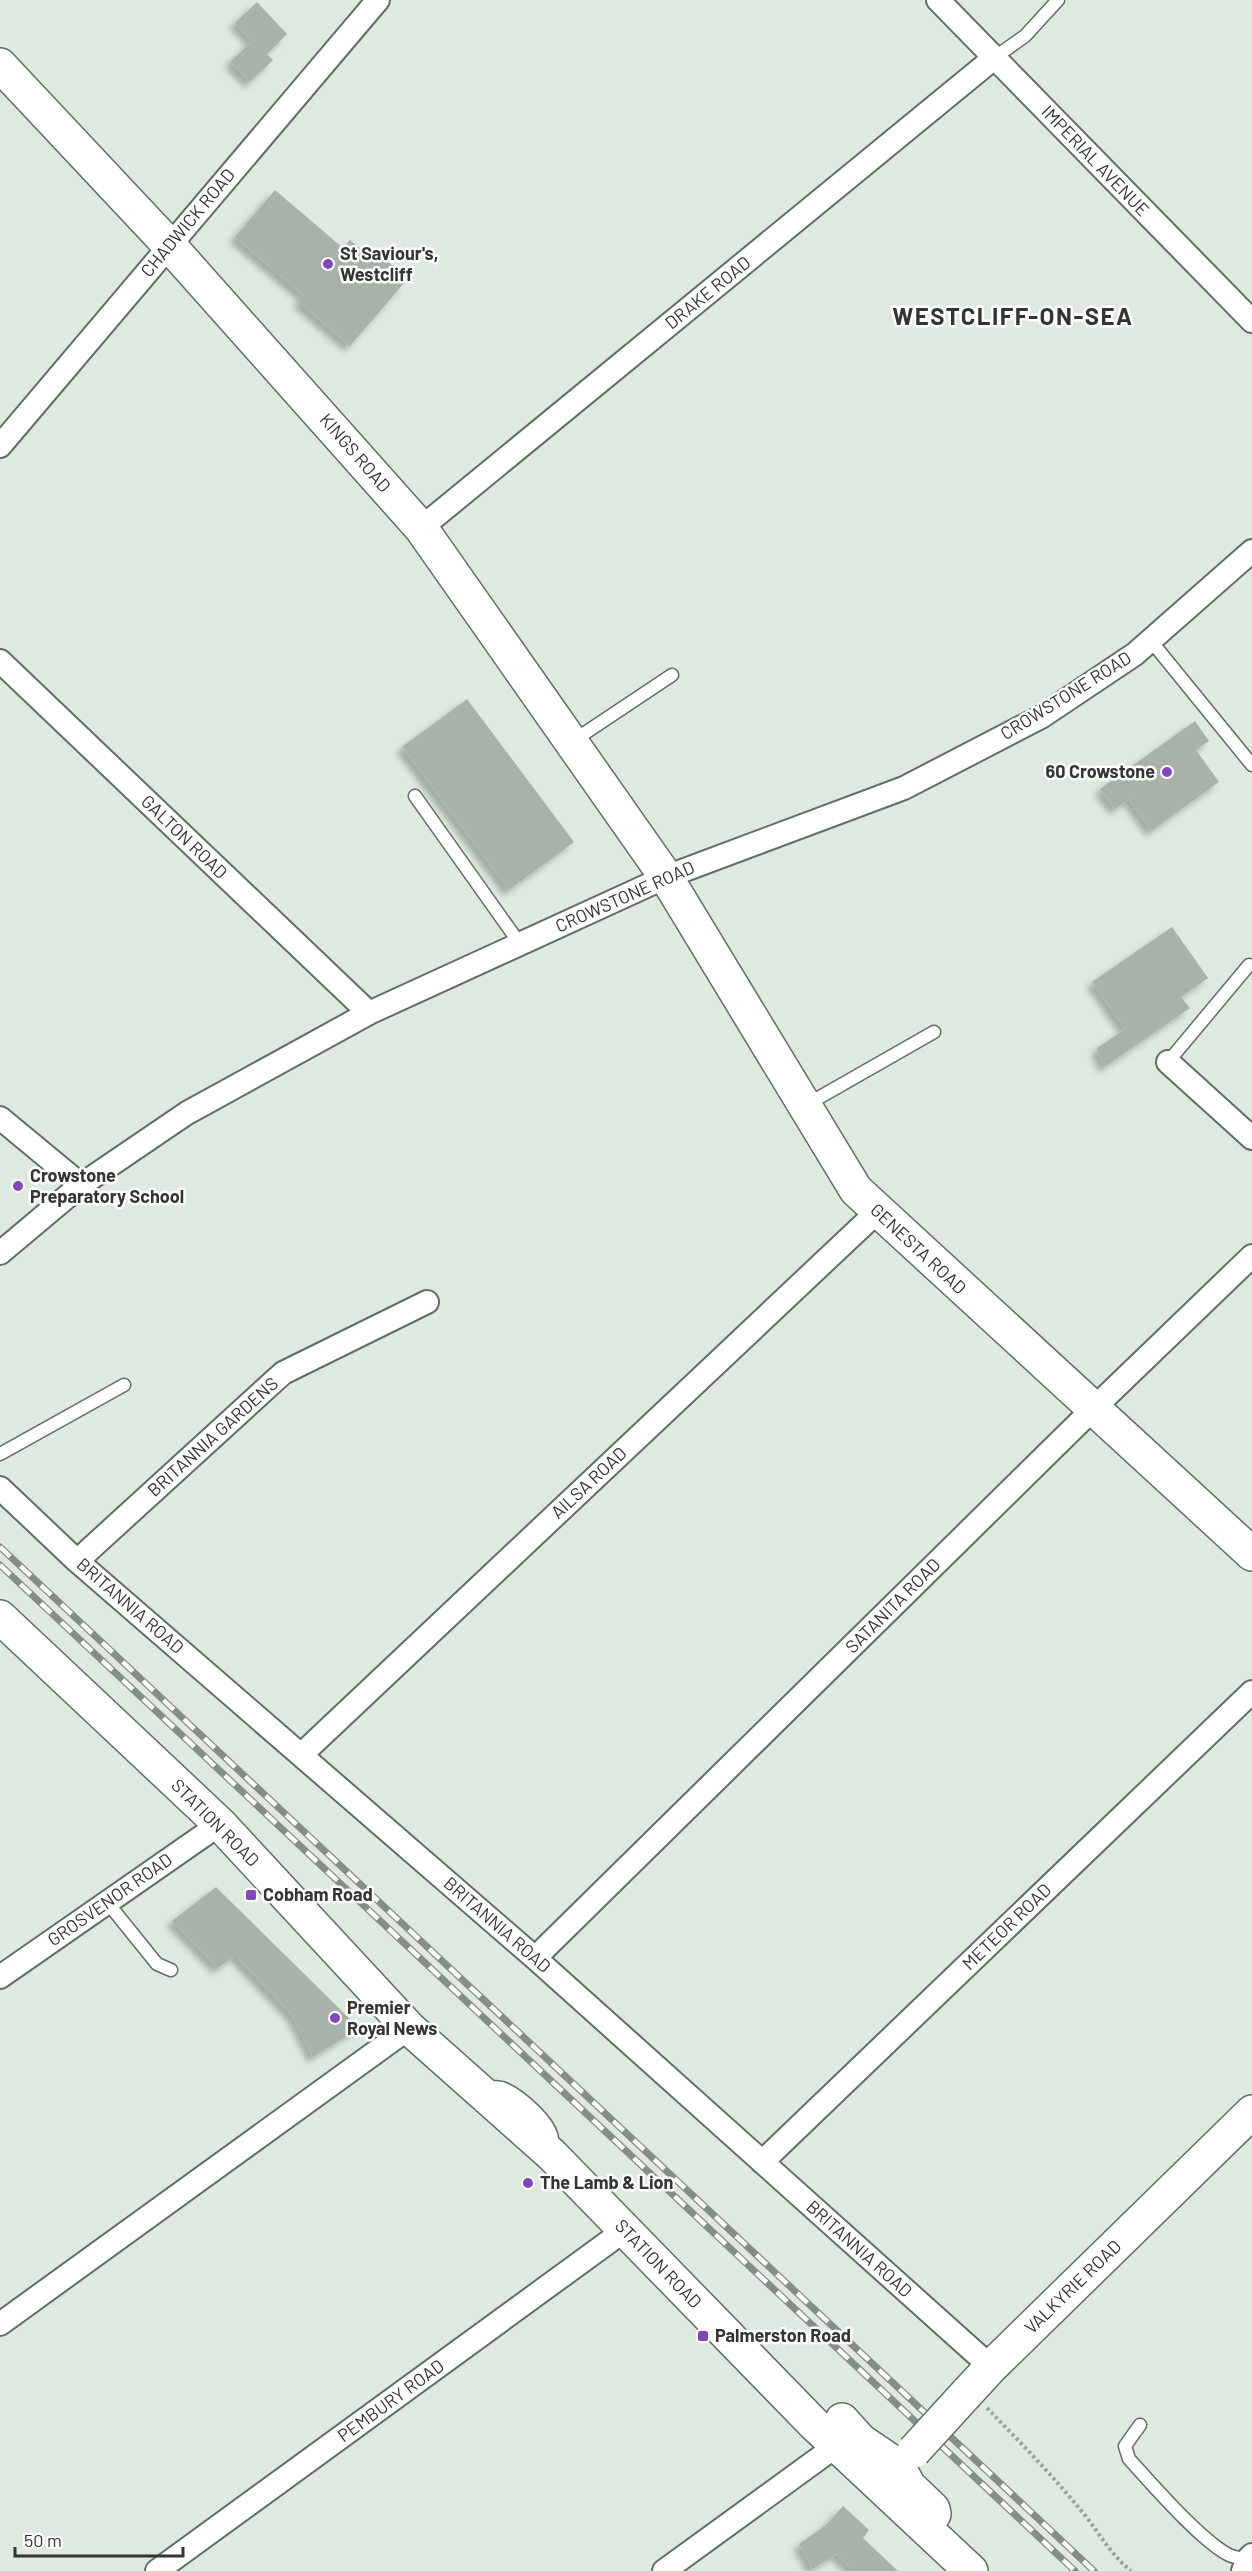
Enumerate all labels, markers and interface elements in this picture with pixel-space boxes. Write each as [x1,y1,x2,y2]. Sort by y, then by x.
street label: IMPERIAL AVENUE [1037,100,1154,220]
street label: CHADWICK ROAD [136,164,239,281]
place label: St Saviour's, Westcliff [340,242,438,285]
street label: DRAKE ROAD [660,251,754,333]
marker: St Saviour's, Westcliff [321,257,335,271]
district label: WESTCLIFF-ON-SEA [892,301,1134,330]
street label: KINGS ROAD [316,408,396,496]
street label: CROWSTONE ROAD [996,646,1135,744]
place label: 60 Crowstone [1046,760,1155,782]
marker: 60 Crowstone [1160,765,1174,779]
street label: GALTON ROAD [137,790,232,883]
street label: CROWSTONE ROAD [552,856,698,937]
place label: Crowstone Preparatory School [30,1164,184,1207]
marker: Crowstone Preparatory School [11,1179,25,1193]
street label: GENESTA ROAD [866,1198,971,1298]
street label: BRITANNIA GARDENS [143,1372,282,1501]
street label: AILSA ROAD [546,1442,631,1523]
street label: BRITANNIA ROAD [73,1553,189,1658]
street label: SATANITA ROAD [840,1553,944,1657]
street label: STATION ROAD [167,1774,264,1871]
street label: GROSVENOR ROAD [43,1848,176,1950]
street label: BRITANNIA ROAD [440,1872,556,1977]
street label: METEOR ROAD [957,1878,1055,1974]
place label: Cobham Road [263,1883,373,1905]
marker: Cobham Road [244,1888,258,1902]
place label: Premier Royal News [347,1996,437,2039]
marker: Premier Royal News [328,2011,342,2025]
place label: The Lamb & Lion [540,2171,673,2193]
marker: The Lamb & Lion [521,2176,535,2190]
street label: BRITANNIA ROAD [802,2195,917,2301]
street label: STATION ROAD [611,2214,707,2312]
street label: VALKYRIE ROAD [1019,2235,1125,2338]
place label: Palmerston Road [715,2324,851,2346]
marker: Palmerston Road [696,2329,710,2343]
street label: PEMBURY ROAD [333,2354,448,2446]
scale bar [15,2520,183,2558]
text: 50 m [24,2529,62,2551]

